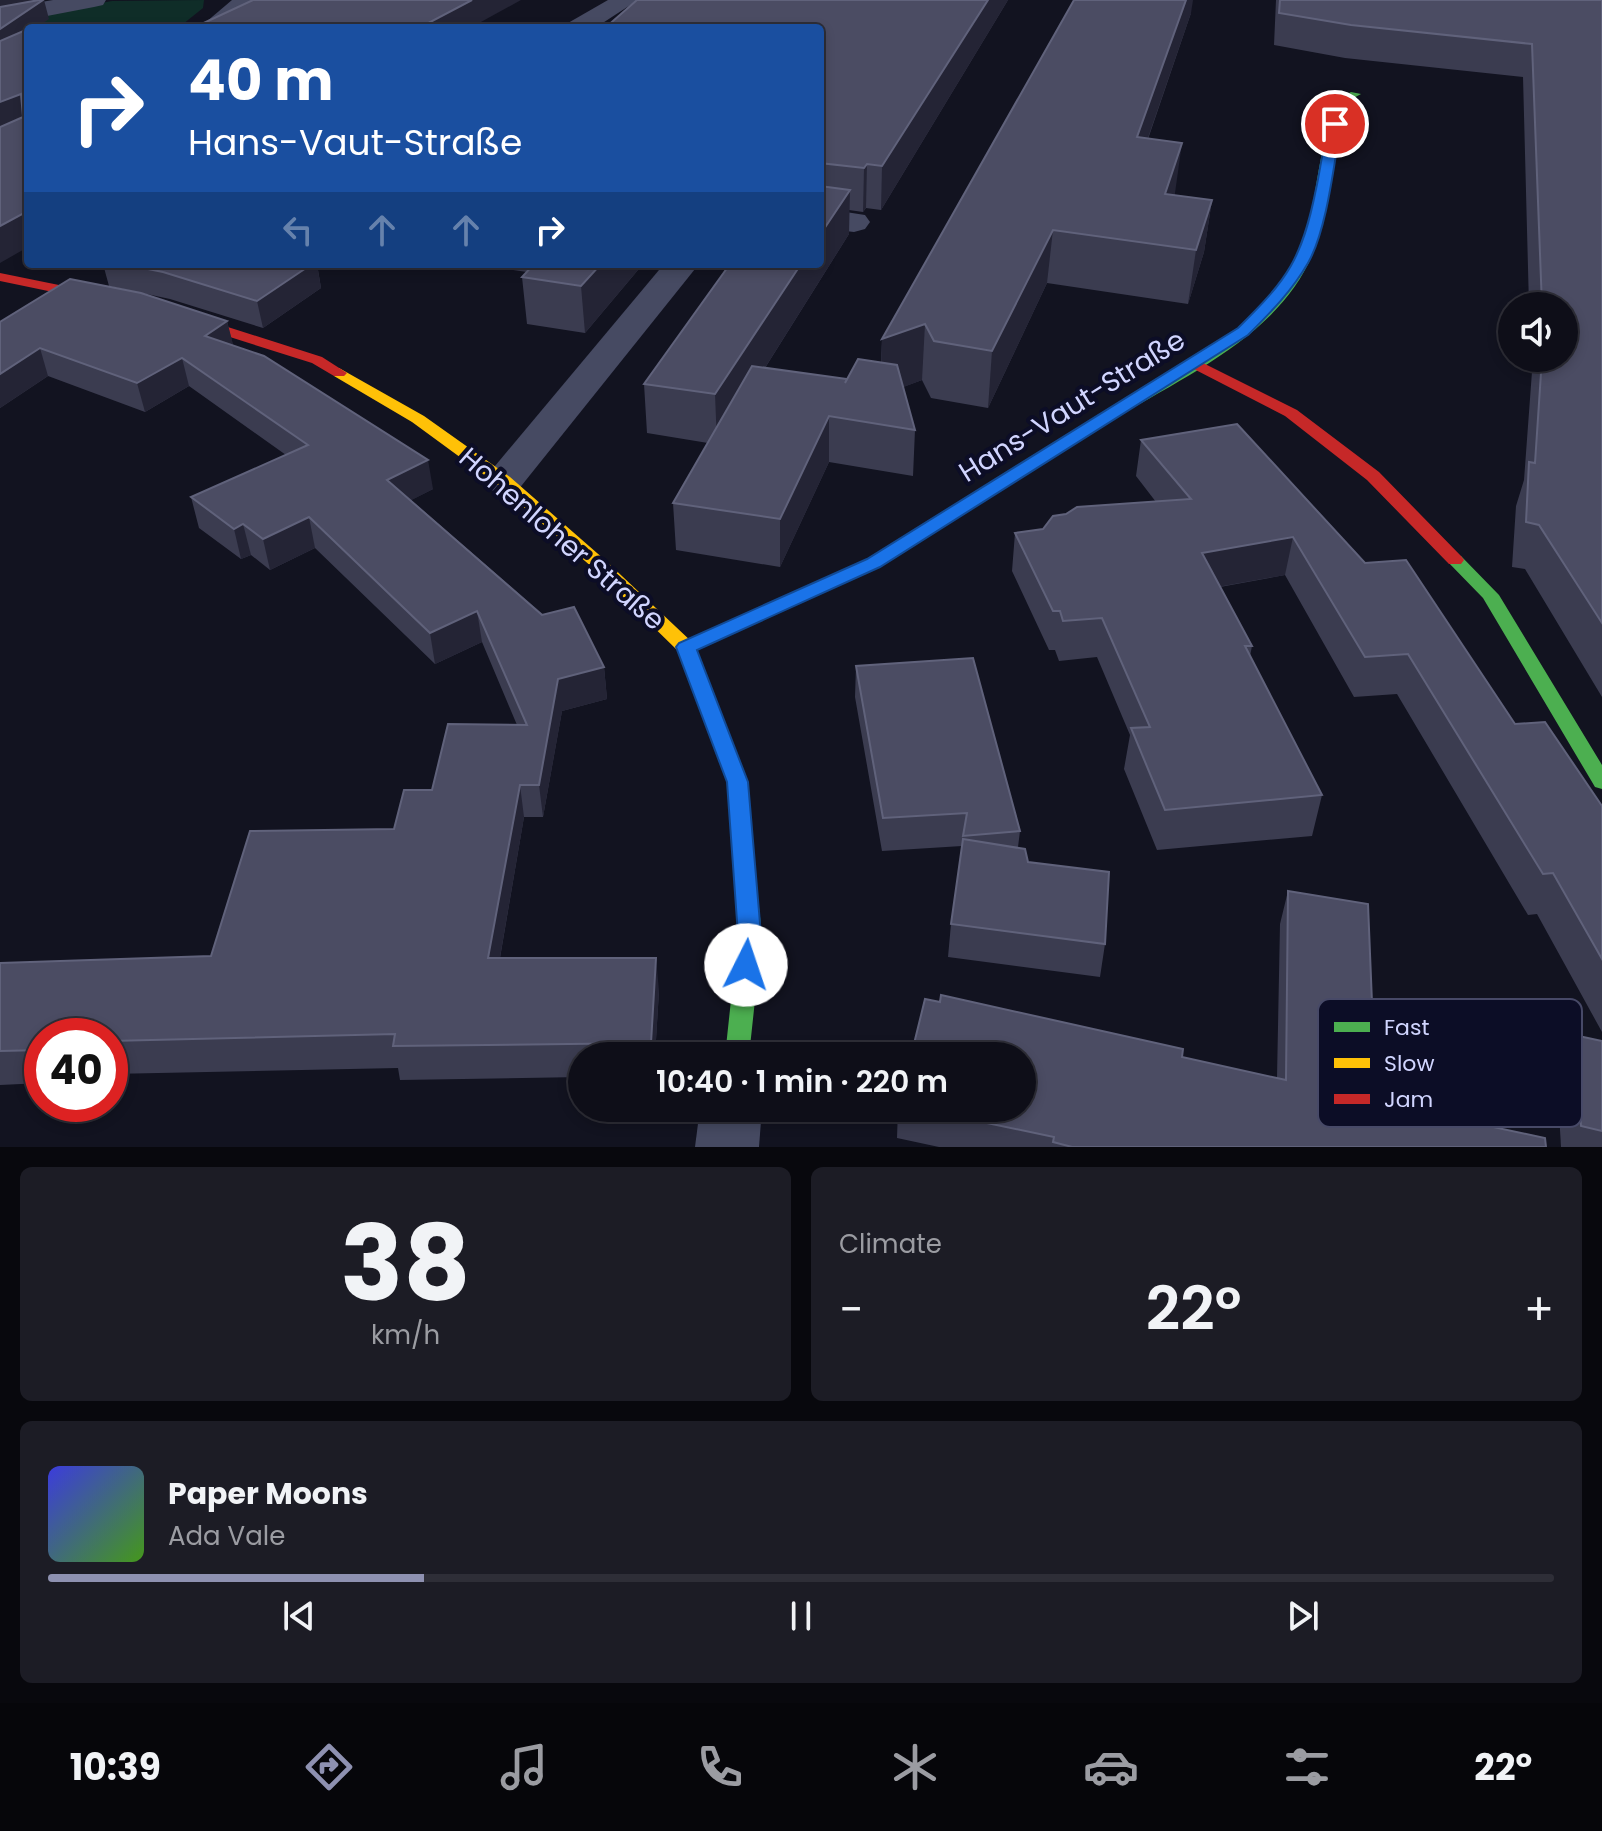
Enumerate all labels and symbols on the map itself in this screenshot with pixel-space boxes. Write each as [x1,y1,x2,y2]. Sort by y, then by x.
pin [1301,90,1369,158]
street label: Hans-Vaut-Straße [951,321,1193,491]
street label: Hohenloher Straße [451,439,673,639]
position arrow [704,923,788,1007]
legend [1318,999,1582,1127]
text: Fast [1384,1012,1429,1043]
speed limit sign: 40 [24,1018,128,1122]
text: Slow [1384,1048,1434,1079]
text: Jam [1384,1084,1433,1115]

